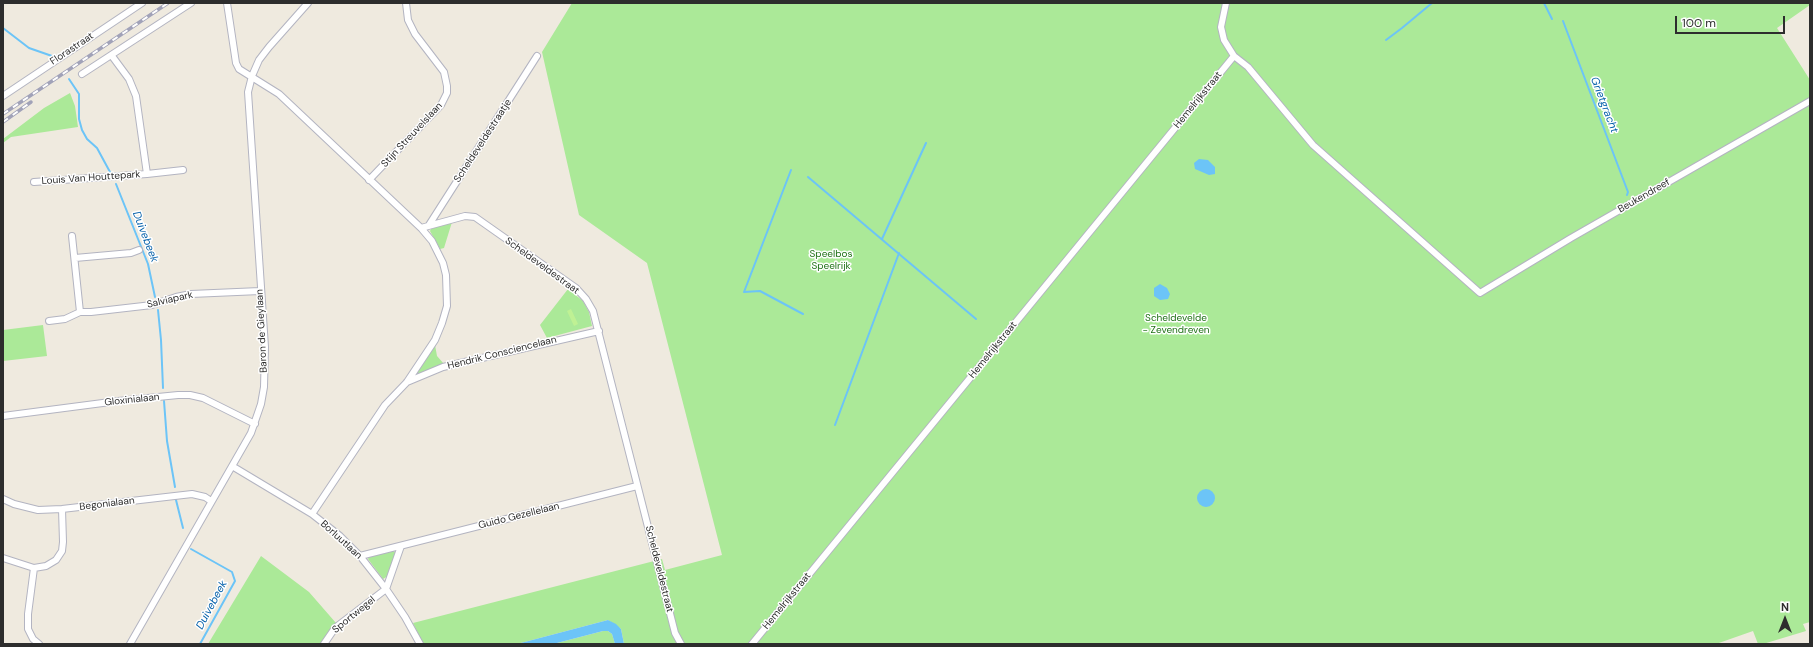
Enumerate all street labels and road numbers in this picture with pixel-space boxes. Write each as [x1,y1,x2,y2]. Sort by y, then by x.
street label: Florastraat [48,30,96,68]
street label: Hemelrijkstraat [1171,69,1225,131]
street label: Scheldeveldestraatje [452,97,514,185]
street label: Stijn Streuvelslaan [379,100,445,170]
street label: Louis Van Houttepark [41,169,141,187]
street label: Beukendreef [1616,176,1672,216]
street label: Scheldeveldestraat [503,235,581,297]
street label: Salviapark [146,289,194,311]
street label: Baron de Gieylaan [254,289,270,373]
street label: Hemelrijkstraat [966,319,1020,381]
street label: Hendrik Consciencelaan [446,334,558,372]
street label: Gloxinialaan [104,391,160,409]
street label: Begonialaan [79,495,135,513]
street label: Guido Gezellelaan [477,500,561,532]
street label: Borluutlaan [318,518,364,562]
street label: Scheldeveldestraat [642,524,676,614]
street label: Hemelrijkstraat [760,570,814,632]
street label: Sportwegel [330,594,378,636]

